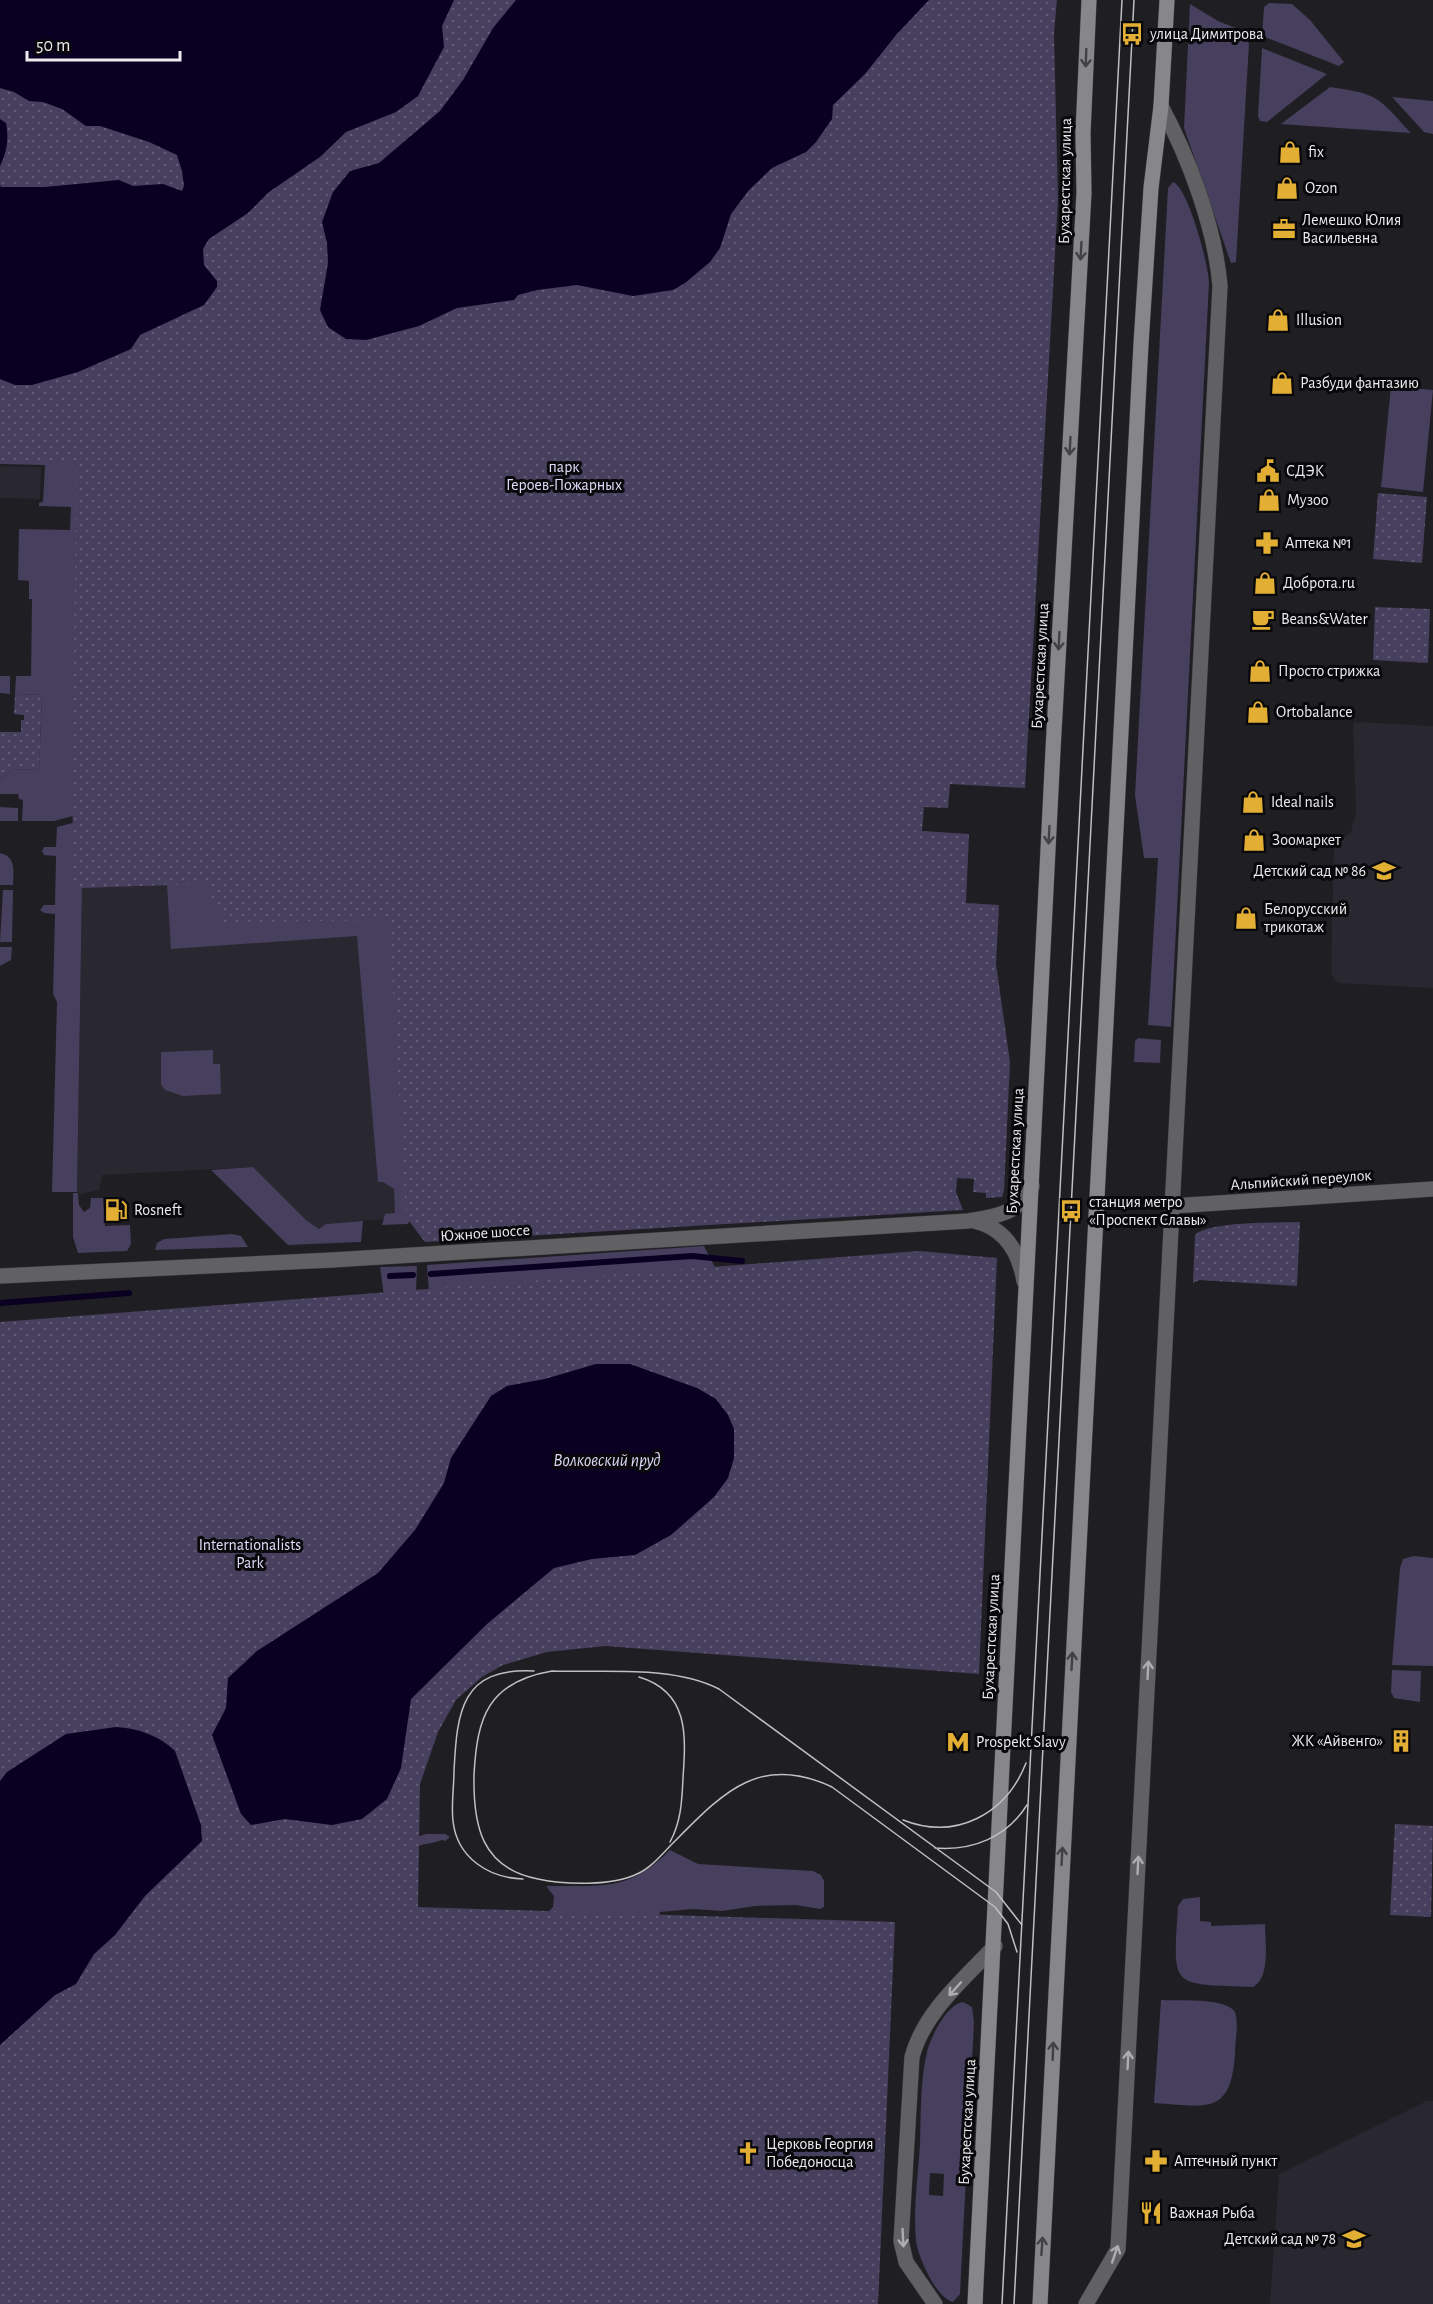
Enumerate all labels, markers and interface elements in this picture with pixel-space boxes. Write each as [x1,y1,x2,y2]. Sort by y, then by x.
bus stop icon: улица Димитрова [1119,21,1145,47]
scale bar [27,24,180,62]
place label: улица Димитрова [1149,26,1263,43]
text: 50 m [36,37,70,55]
one-way arrow [1081,48,1092,68]
street label: Бухарестская улица [1056,118,1075,244]
shop icon: fix [1277,139,1303,165]
place label: fix [1308,144,1324,160]
shop icon: Ozon [1274,175,1300,201]
place label: Ozon [1305,180,1337,196]
place label: Лемешко Юлия Васильевна [1302,212,1401,246]
office icon: Лемешко Юлия Васильевна [1271,216,1297,242]
one-way arrow [1076,241,1087,261]
shop icon: Illusion [1265,307,1291,333]
place label: Illusion [1296,312,1342,328]
shop icon: Разбуди фантазию [1269,370,1295,396]
place label: Разбуди фантазию [1300,375,1419,392]
one-way arrow [1065,435,1076,455]
public building icon: СДЭК [1255,458,1281,484]
park label: парк Героев-Пожарных [506,459,622,493]
place label: СДЭК [1286,463,1324,479]
shop icon: Музоо [1256,487,1282,513]
place label: Музоо [1287,492,1329,509]
pharmacy icon: Аптека №1 [1254,530,1280,556]
place label: Аптека №1 [1285,535,1352,551]
shop icon: Доброта.ru [1252,570,1278,596]
place label: Доброта.ru [1283,575,1355,591]
street label: Бухарестская улица [1029,603,1052,730]
cafe icon: Beans&Water [1250,606,1276,632]
place label: Beans&Water [1281,611,1368,627]
one-way arrow [1054,630,1065,650]
shop icon: Просто стрижка [1247,658,1273,684]
place label: Просто стрижка [1278,663,1380,679]
shop icon: Ortobalance [1245,699,1271,725]
place label: Ortobalance [1276,704,1353,720]
shop icon: Ideal nails [1240,789,1266,815]
place label: Ideal nails [1271,794,1334,810]
one-way arrow [1044,825,1055,845]
shop icon: Зоомаркет [1241,827,1267,853]
place label: Зоомаркет [1272,832,1341,848]
school or university icon: Детский сад № 86 [1371,858,1397,884]
place label: Детский сад № 86 [1254,863,1366,879]
place label: Белорусский трикотаж [1263,901,1347,935]
shop icon: Белорусский трикотаж [1233,905,1259,931]
street label: Бухарестская улица [1004,1088,1027,1215]
street label: Альпийский переулок [1230,1167,1373,1194]
place label: станция метро «Проспект Славы» [1089,1194,1207,1228]
fuel station icon: Rosneft [103,1197,129,1223]
bus stop icon: станция метро «Проспект Славы» [1058,1198,1084,1224]
place label: Rosneft [134,1202,182,1218]
street label: Южное шоссе [440,1222,530,1244]
water label: Волковский пруд [553,1452,661,1470]
park label: Internationalists Park [199,1537,301,1571]
street label: Бухарестская улица [980,1574,1003,1701]
one-way arrow [1067,1652,1078,1672]
one-way arrow [1143,1661,1154,1681]
building icon: ЖК «Айвенго» [1388,1728,1414,1754]
metro station icon: Prospekt Slavy [945,1729,971,1755]
place label: ЖК «Айвенго» [1291,1733,1383,1749]
place label: Prospekt Slavy [976,1734,1066,1751]
one-way arrow [1057,1847,1068,1867]
one-way arrow [1133,1856,1144,1876]
one-way arrow [948,1981,962,1996]
one-way arrow [1047,2041,1058,2061]
one-way arrow [1123,2050,1134,2070]
street label: Бухарестская улица [956,2059,979,2186]
place label: Церковь Георгия Победоносца [766,2136,874,2170]
church icon: Церковь Георгия Победоносца [735,2140,761,2166]
pharmacy icon: Аптечный пункт [1143,2148,1169,2174]
place label: Аптечный пункт [1174,2153,1278,2170]
restaurant icon: Важная Рыба [1138,2200,1164,2226]
place label: Важная Рыба [1169,2205,1255,2221]
school or university icon: Детский сад № 78 [1341,2226,1367,2252]
one-way arrow [897,2228,908,2248]
place label: Детский сад № 78 [1224,2231,1336,2247]
one-way arrow [1037,2236,1048,2256]
one-way arrow [1110,2245,1121,2264]

